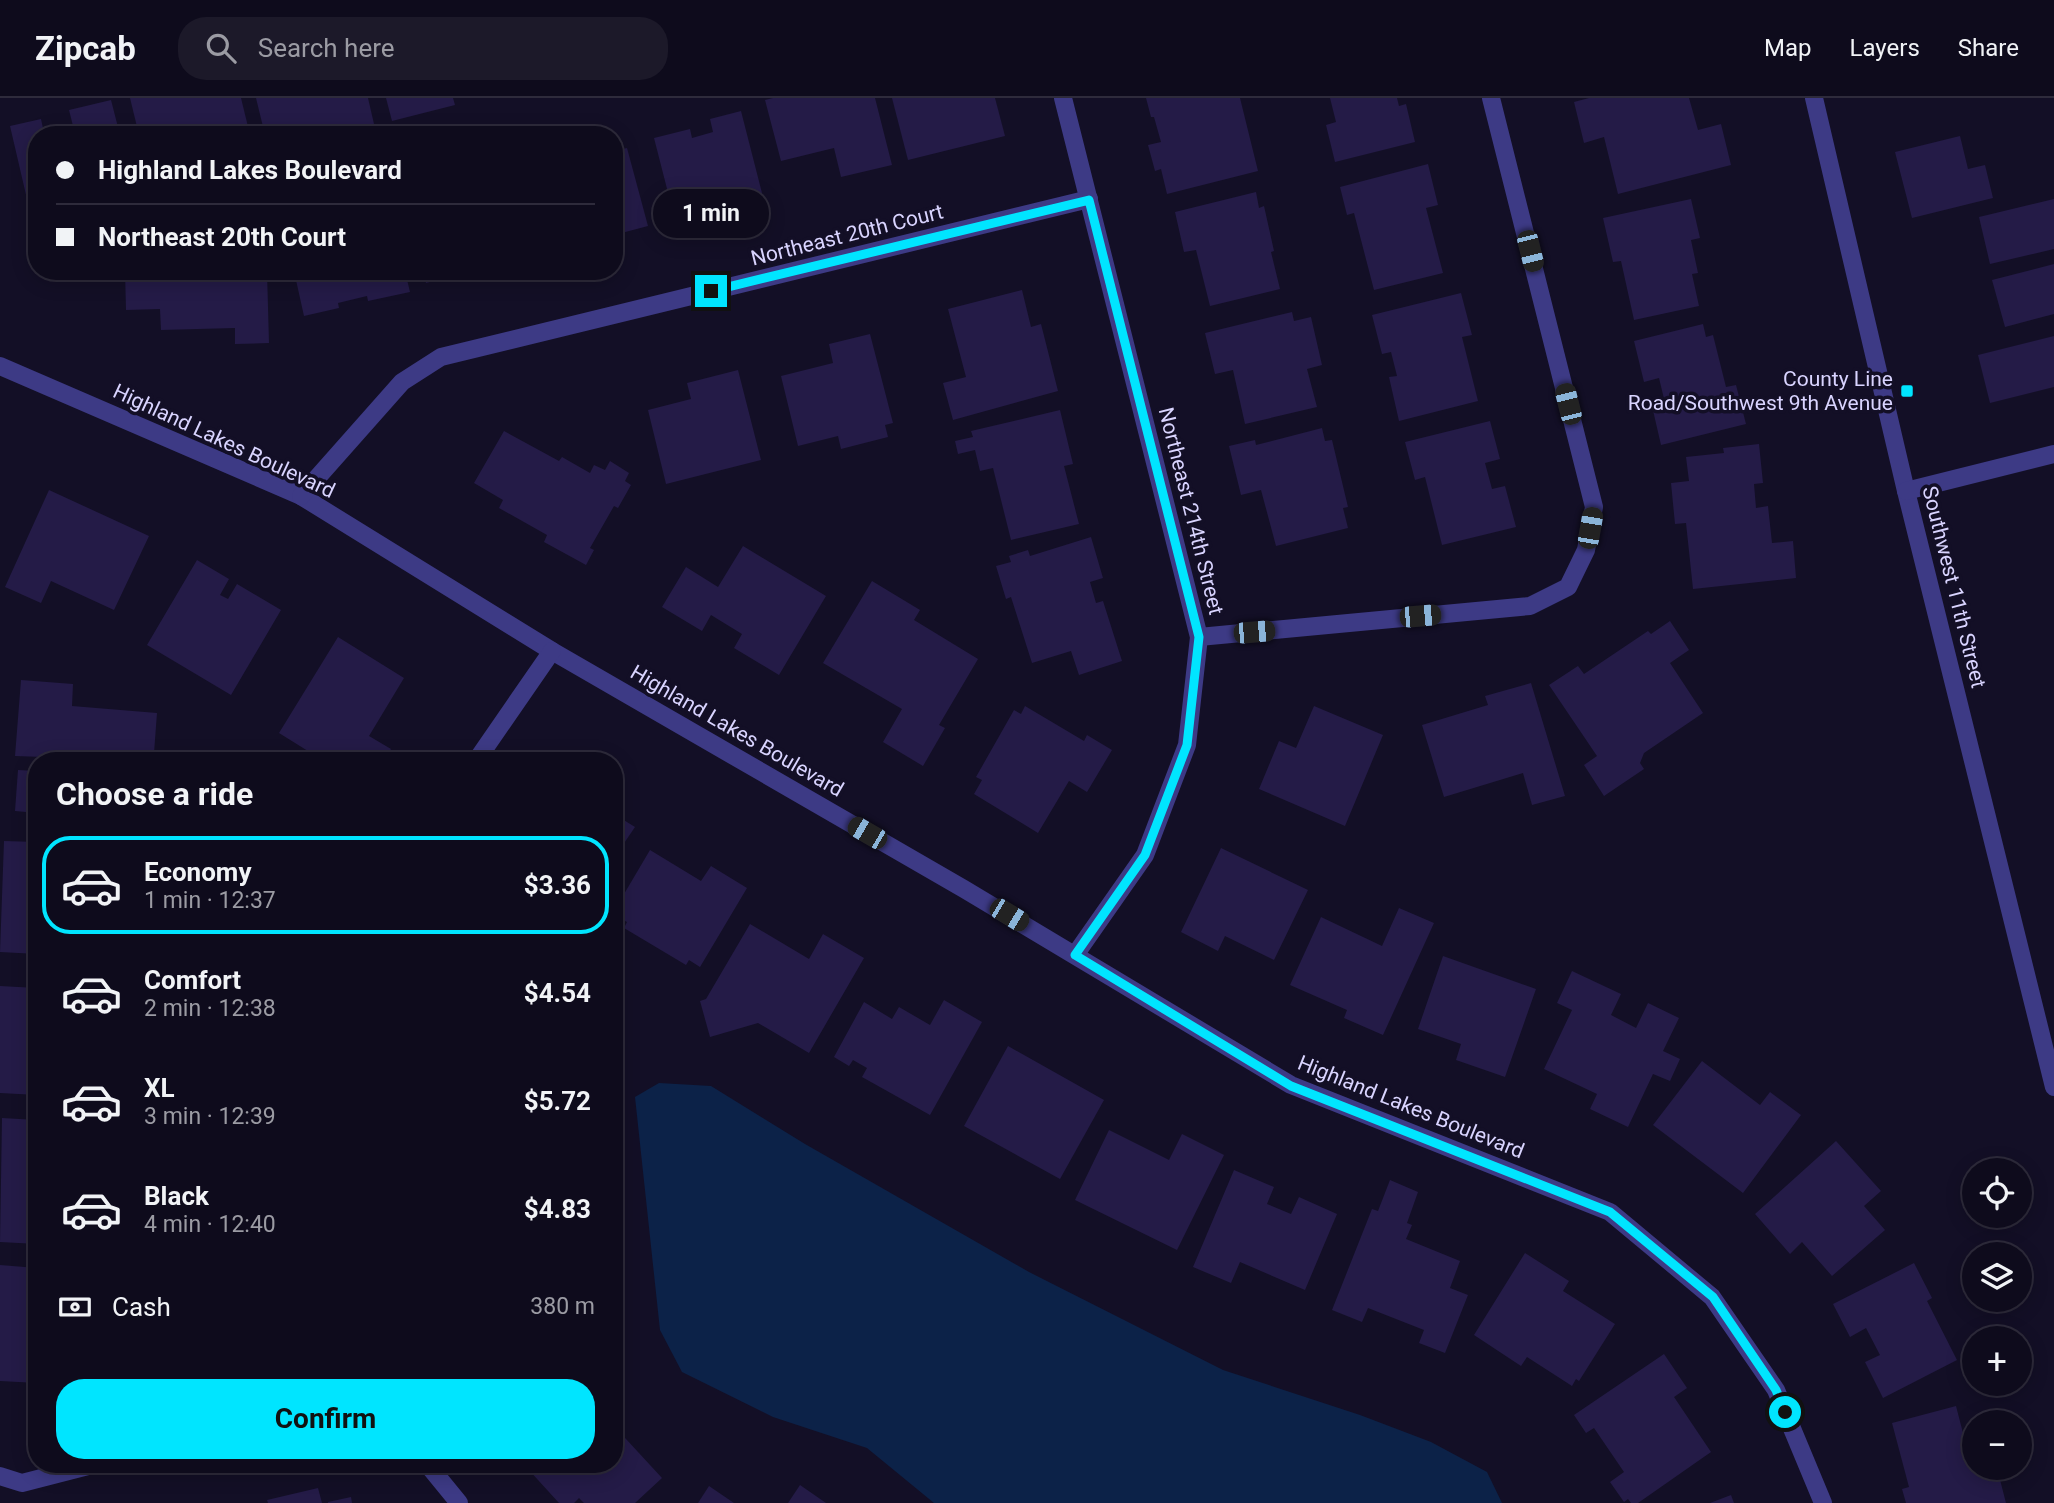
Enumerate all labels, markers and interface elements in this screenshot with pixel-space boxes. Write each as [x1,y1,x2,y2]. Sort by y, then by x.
search box [178,17,668,80]
text: Zipcab [35,29,136,68]
icon: search [202,29,240,67]
text: Search here [258,33,395,63]
text: Map [1764,34,1812,62]
text: Layers [1850,34,1920,62]
text: Share [1958,34,2019,62]
text: Highland Lakes Boulevard [98,155,402,185]
callout: 1 min [653,190,769,238]
street label: Northeast 20th Court [748,199,946,271]
text: 1 min [682,200,740,227]
text: Northeast 20th Court [98,222,346,252]
car [1515,228,1546,274]
route end [695,275,727,307]
place label: County Line Road/Southwest 9th Avenue [1628,367,1893,415]
street label: Highland Lakes Boulevard [109,379,339,503]
car [1553,381,1584,427]
marker: County Line Road/Southwest 9th Avenue [1899,383,1915,399]
street label: Northeast 214th Street [1154,405,1228,617]
street label: Southwest 11th Street [1917,484,1991,690]
car [1577,505,1604,551]
car [1399,604,1442,628]
car [1233,620,1276,644]
street label: Highland Lakes Boulevard [626,660,848,802]
text: Choose a ride [56,775,253,813]
car [844,813,891,853]
icon: car [60,854,123,917]
text: Economy [144,857,251,887]
text: $3.36 [524,870,591,900]
text: 1 min · 12:37 [144,887,276,914]
car [986,895,1033,935]
icon: car [60,962,123,1025]
text: Comfort [144,965,241,995]
text: $4.54 [524,978,591,1008]
text: 2 min · 12:38 [144,995,276,1022]
street label: Highland Lakes Boulevard [1294,1051,1528,1163]
icon: car [60,1070,123,1133]
text: XL [144,1073,175,1103]
text: $5.72 [524,1086,591,1116]
text: 3 min · 12:39 [144,1103,276,1130]
map controls [1962,1158,2032,1480]
button: locate [1962,1158,2032,1228]
icon: car [60,1178,123,1241]
text: Black [144,1181,209,1211]
text: $4.83 [524,1194,591,1224]
text: 4 min · 12:40 [144,1211,276,1238]
button: layers [1962,1242,2032,1312]
icon: cash [56,1288,94,1326]
text: Cash [112,1292,171,1322]
text: 380 m [530,1293,595,1320]
button: + [1962,1326,2032,1396]
button: Confirm [56,1379,595,1459]
route start [1769,1396,1801,1428]
button: − [1962,1410,2032,1480]

